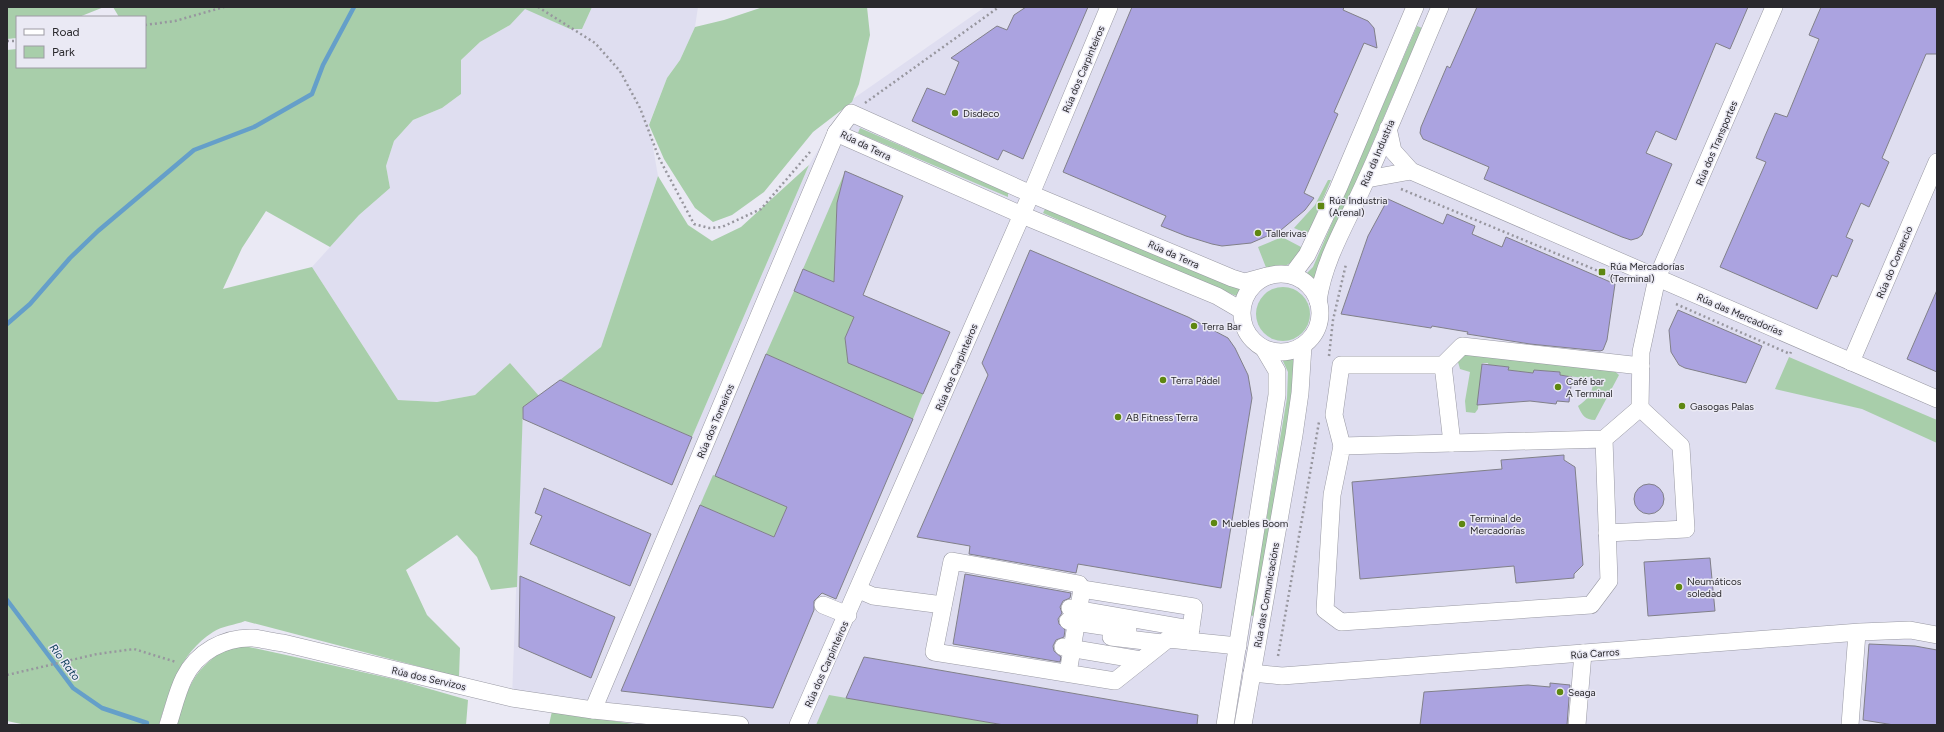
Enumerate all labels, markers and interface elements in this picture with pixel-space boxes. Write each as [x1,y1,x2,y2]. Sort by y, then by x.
legend [16,16,146,68]
street label: Rúa dos Carpinteiros [1059,24,1108,115]
text: Road [52,25,80,39]
text: Park [52,45,75,59]
street label: Rúa dos Transportes [1693,98,1740,188]
place label: Disdeco [963,107,1000,120]
marker: Disdeco [950,108,960,118]
street label: Rúa da Industria [1357,118,1397,189]
street label: Rúa da Terra [838,128,893,163]
place label: Rúa Industria (Arenal) [1329,194,1387,219]
marker: Rúa Industria (Arenal) [1316,201,1326,211]
street label: Rúa do Comercio [1873,224,1916,300]
place label: Tallerivas [1266,227,1307,240]
marker: Tallerivas [1253,228,1263,238]
street label: Rúa da Terra [1146,237,1202,272]
place label: Rúa Mercadorías (Terminal) [1610,260,1685,285]
marker: Rúa Mercadorías (Terminal) [1597,267,1607,277]
street label: Rúa das Mercadorías [1695,290,1785,339]
place label: Terra Bar [1202,320,1242,333]
marker: Terra Bar [1189,321,1199,331]
street label: Rúa dos Carpinteiros [932,322,981,413]
place label: Terra Pádel [1171,374,1220,387]
marker: Terra Pádel [1158,375,1168,385]
place label: Café bar A Terminal [1566,375,1613,400]
street label: Rúa dos Torneiros [694,382,737,460]
marker: Café bar A Terminal [1553,382,1563,392]
place label: Gasogas Palas [1690,400,1754,413]
marker: Gasogas Palas [1677,401,1687,411]
place label: AB Fitness Terra [1126,411,1198,424]
marker: AB Fitness Terra [1113,412,1123,422]
place label: Terminal de Mercadorías [1470,512,1525,537]
place label: Muebles Boom [1222,517,1288,530]
marker: Muebles Boom [1209,518,1219,528]
marker: Terminal de Mercadorías [1457,519,1467,529]
street label: Rúa das Comunicacións [1251,541,1282,649]
place label: Neumáticos soledad [1687,575,1742,600]
marker: Neumáticos soledad [1674,582,1684,592]
street label: Rúa dos Carpinteiros [802,619,851,709]
water label: Río Rato [47,641,83,684]
street label: Rúa Carros [1570,645,1620,662]
street label: Rúa dos Servizos [390,664,468,693]
place label: Seaga [1568,686,1596,699]
marker: Seaga [1555,687,1565,697]

